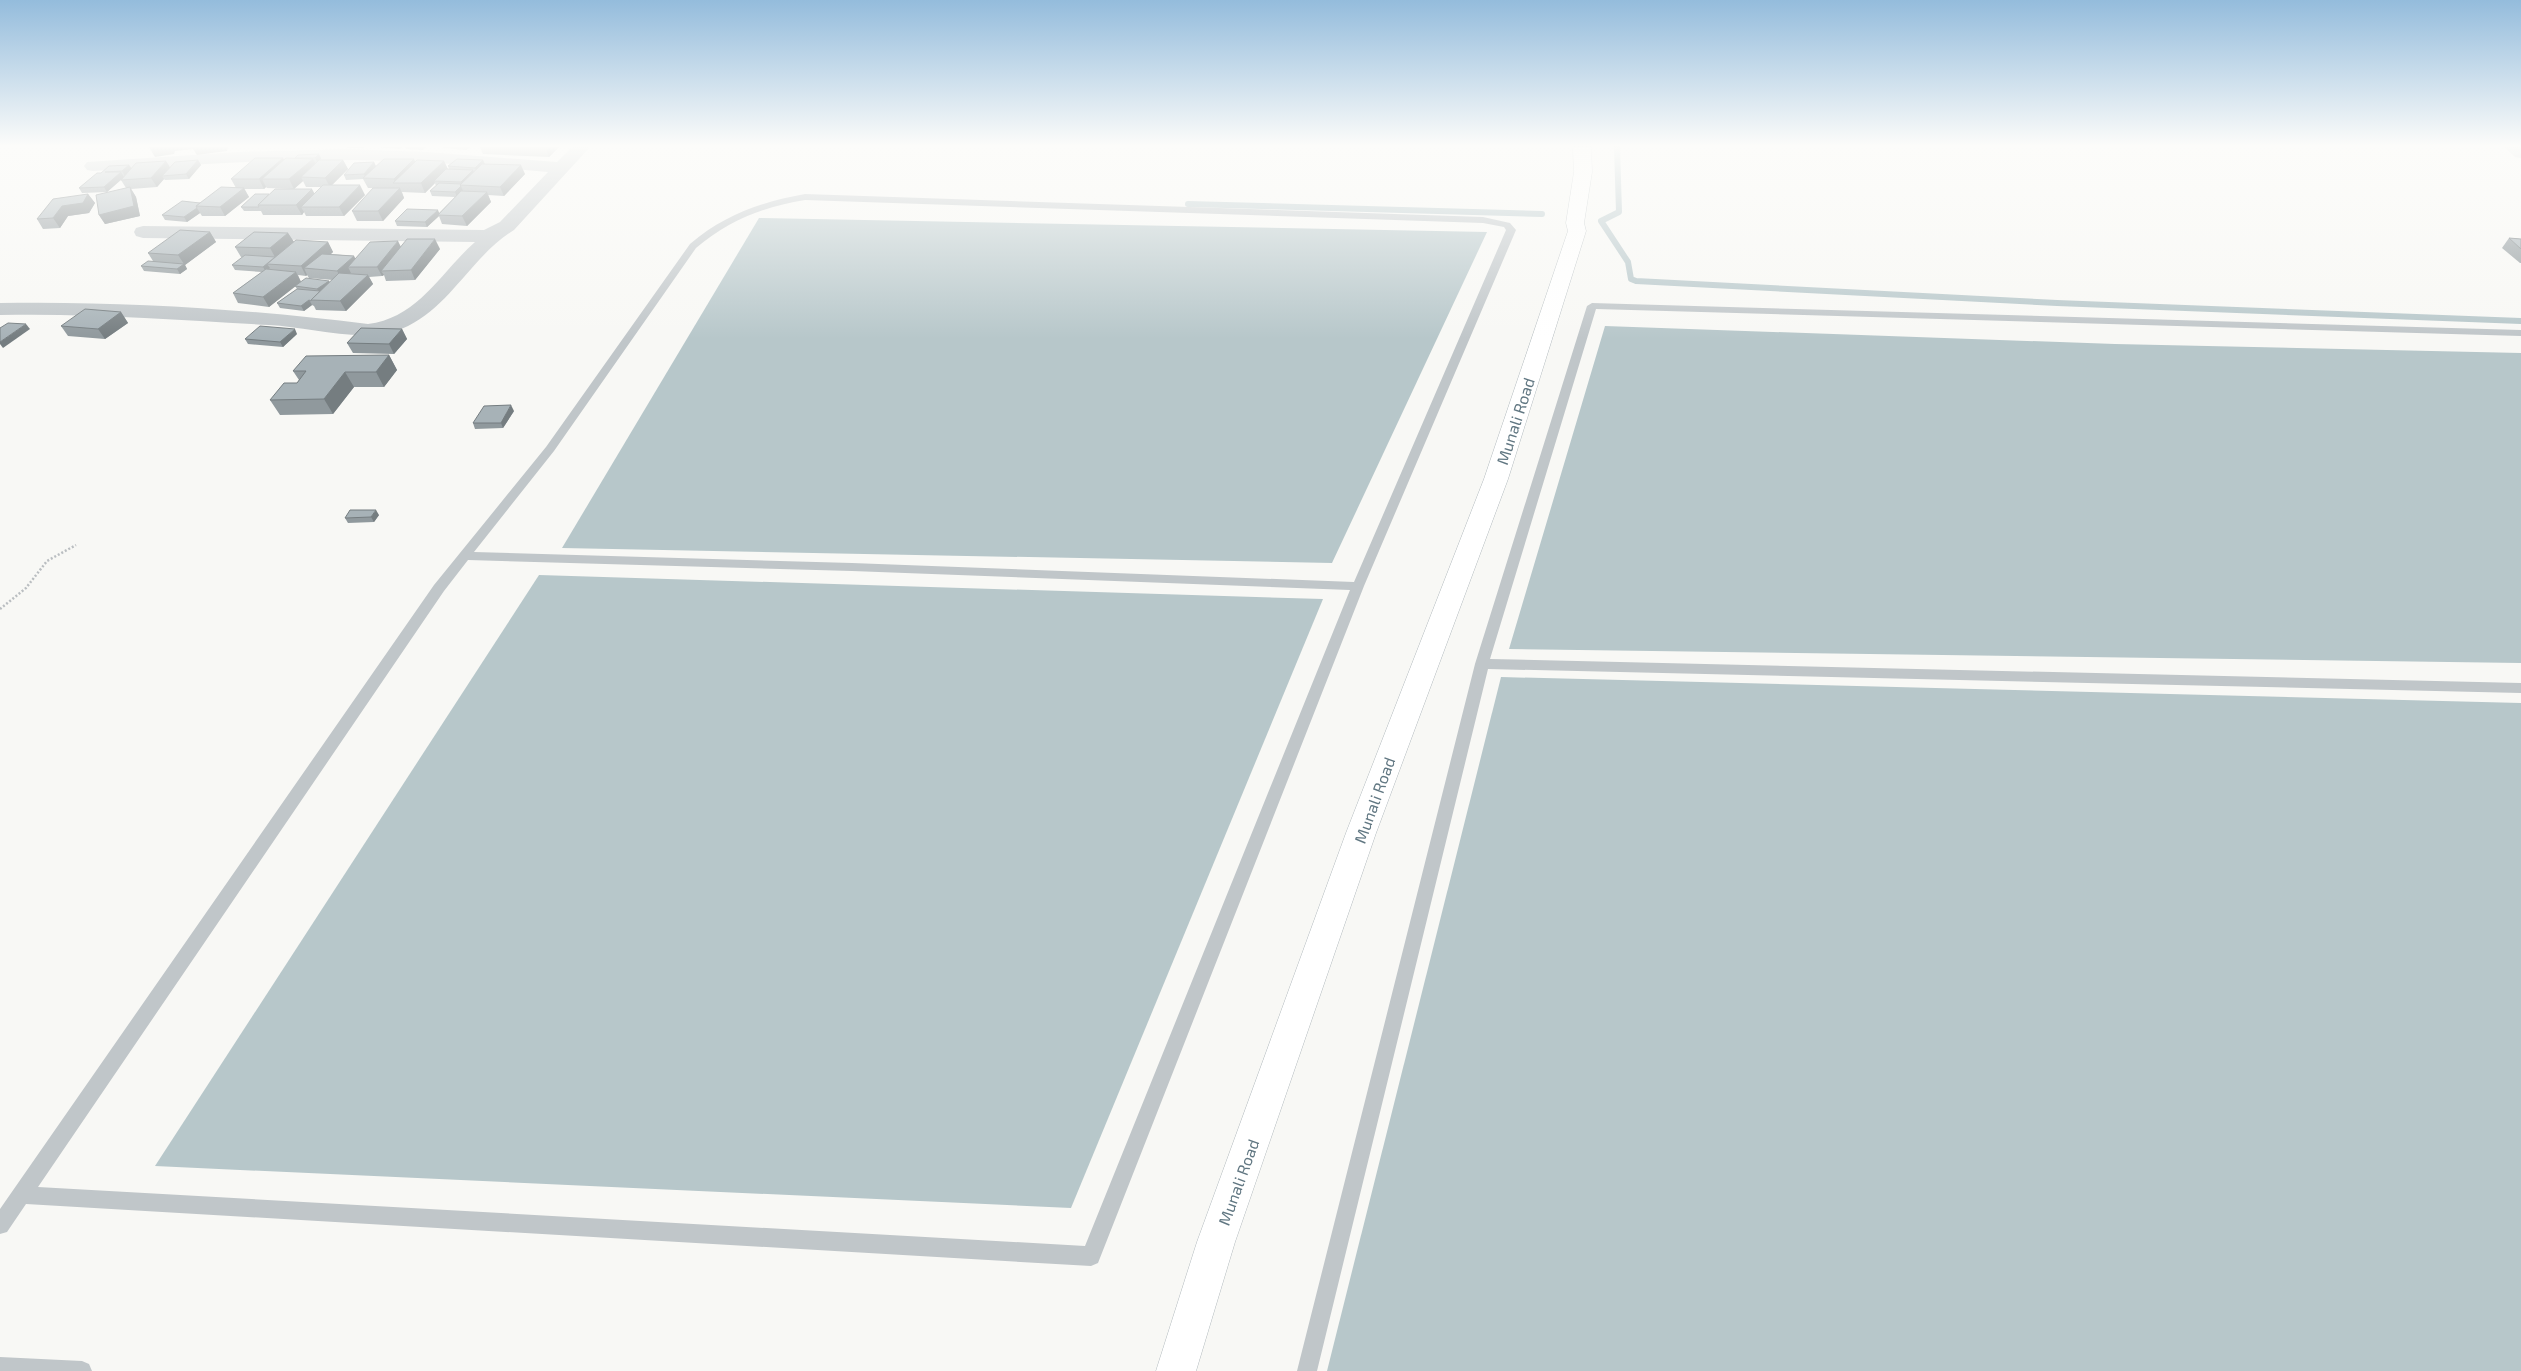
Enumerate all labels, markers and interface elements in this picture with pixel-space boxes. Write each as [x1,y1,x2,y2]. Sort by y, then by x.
street label: Munali Road [1492,375,1538,467]
street label: Munali Road [1350,754,1398,846]
street label: Munali Road [1214,1136,1262,1228]

